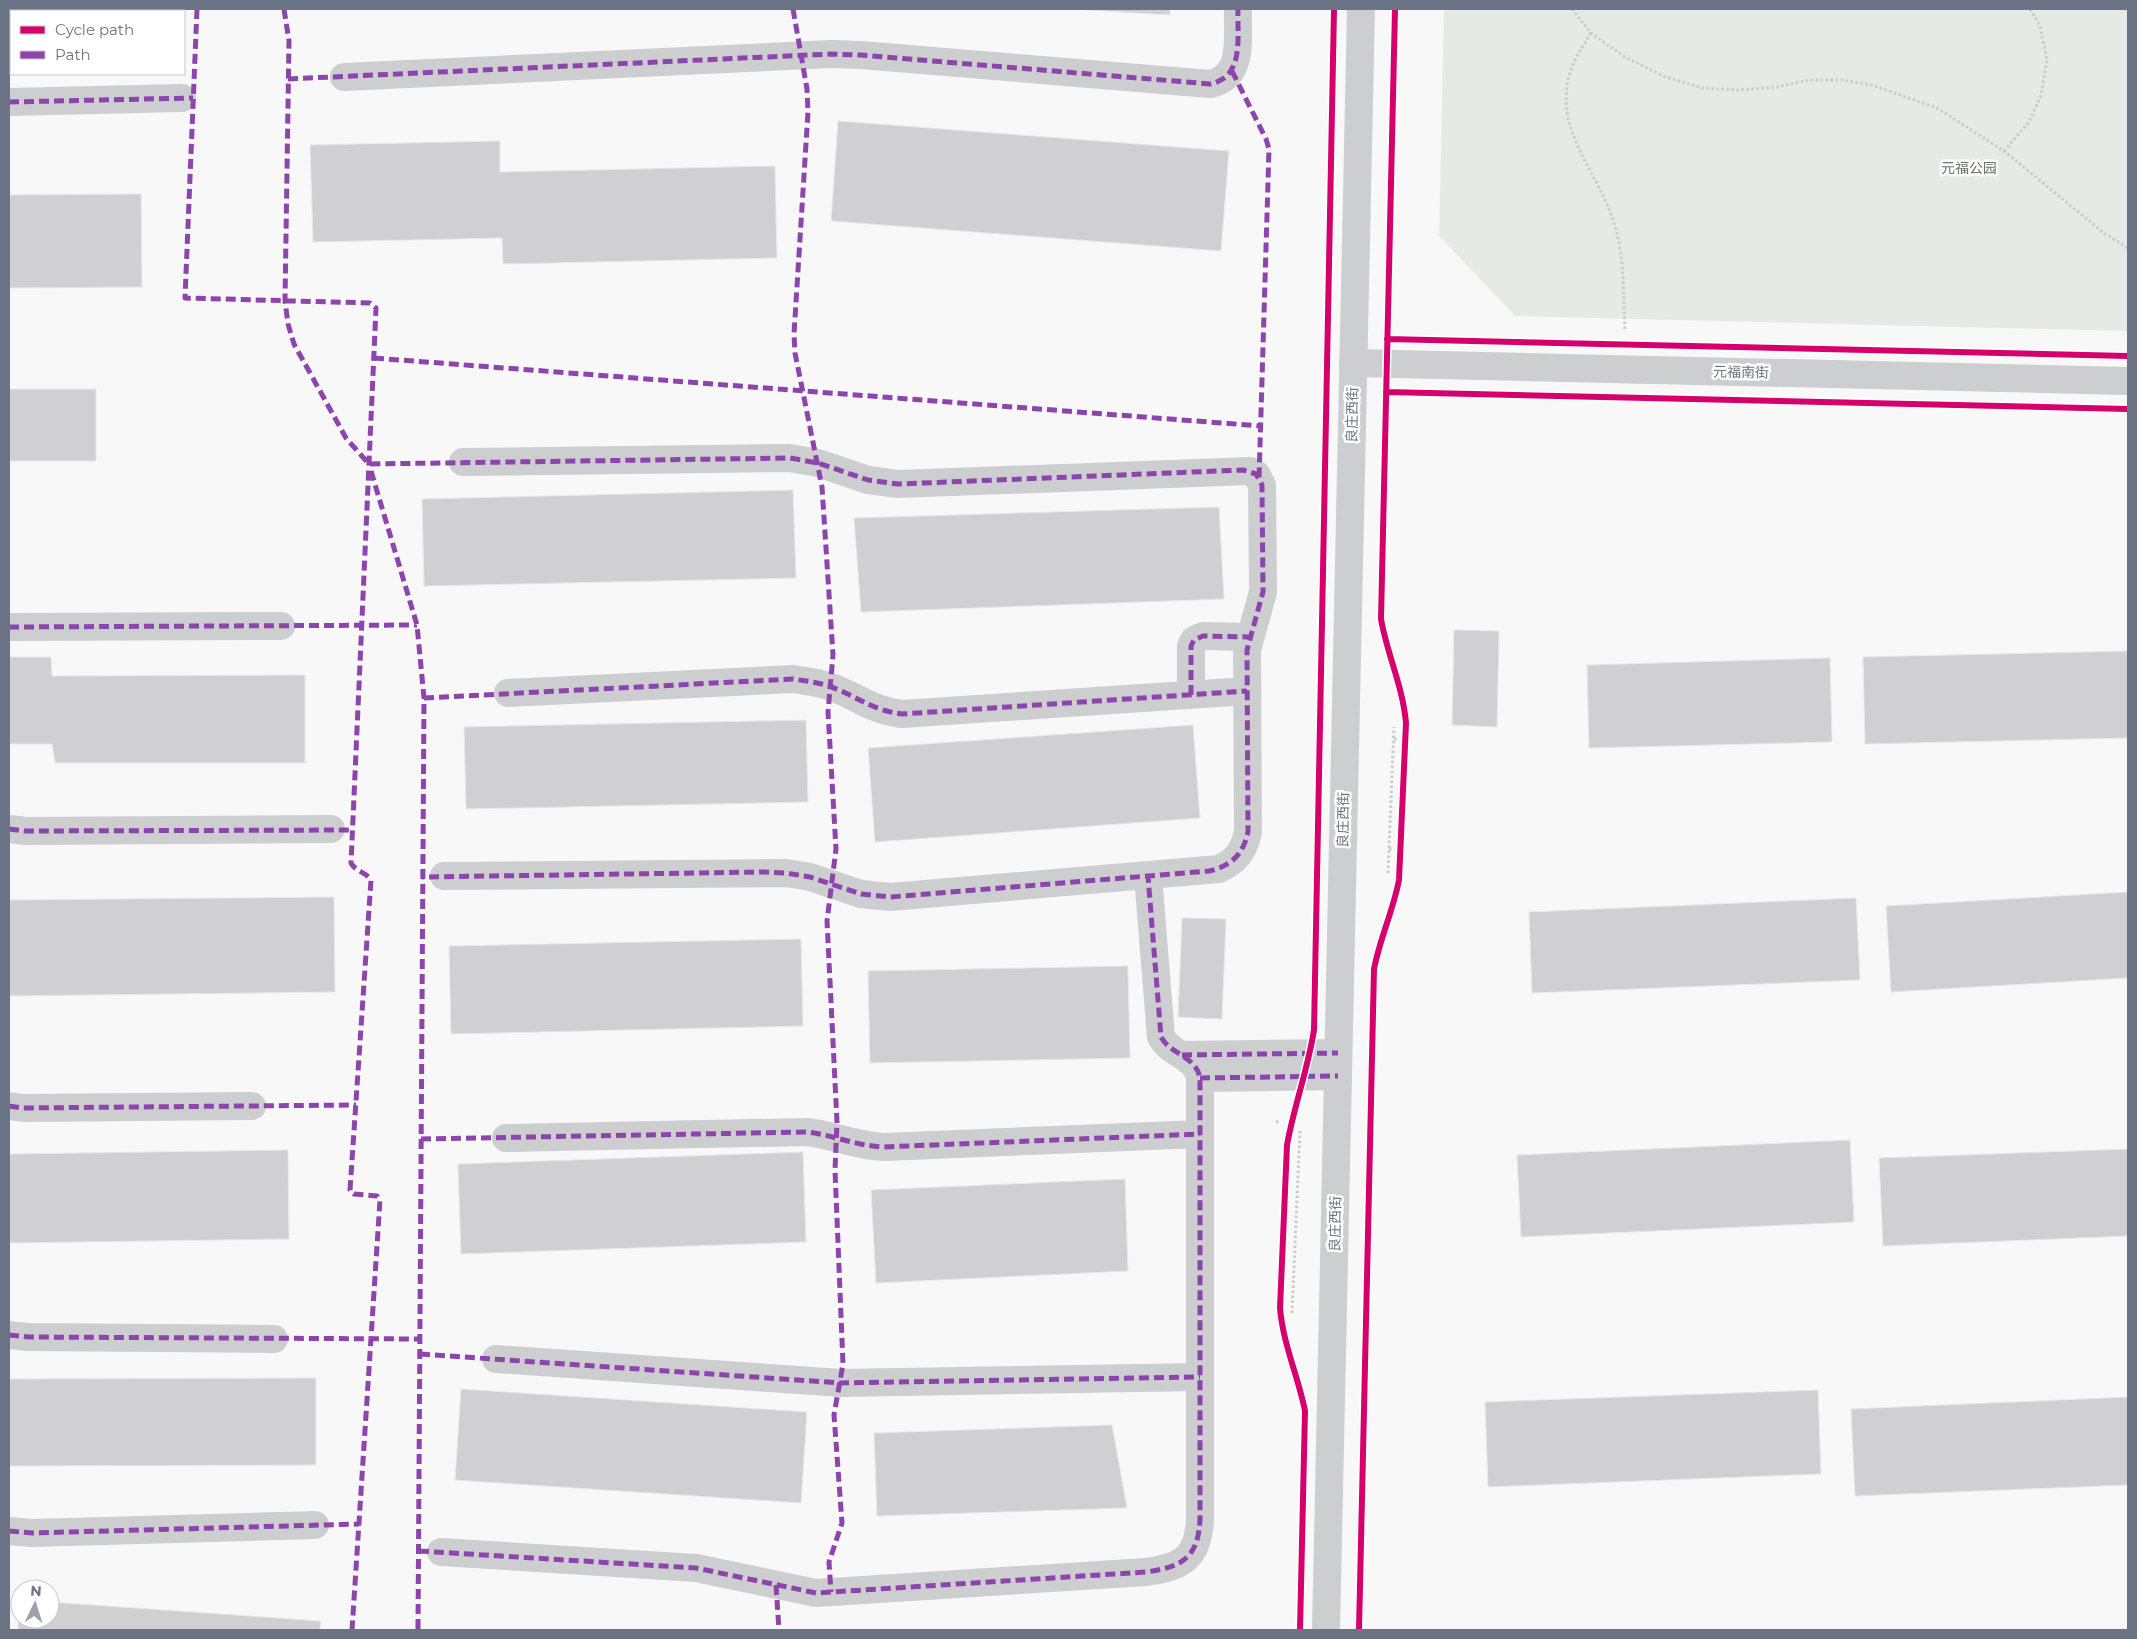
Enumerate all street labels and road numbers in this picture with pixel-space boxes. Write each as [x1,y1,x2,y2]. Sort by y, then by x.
street label: 元福南街 [1713,363,1769,381]
street label: 良庄西街 [1343,387,1361,443]
street label: 良庄西街 [1334,792,1352,848]
street label: 良庄西街 [1326,1196,1344,1252]

